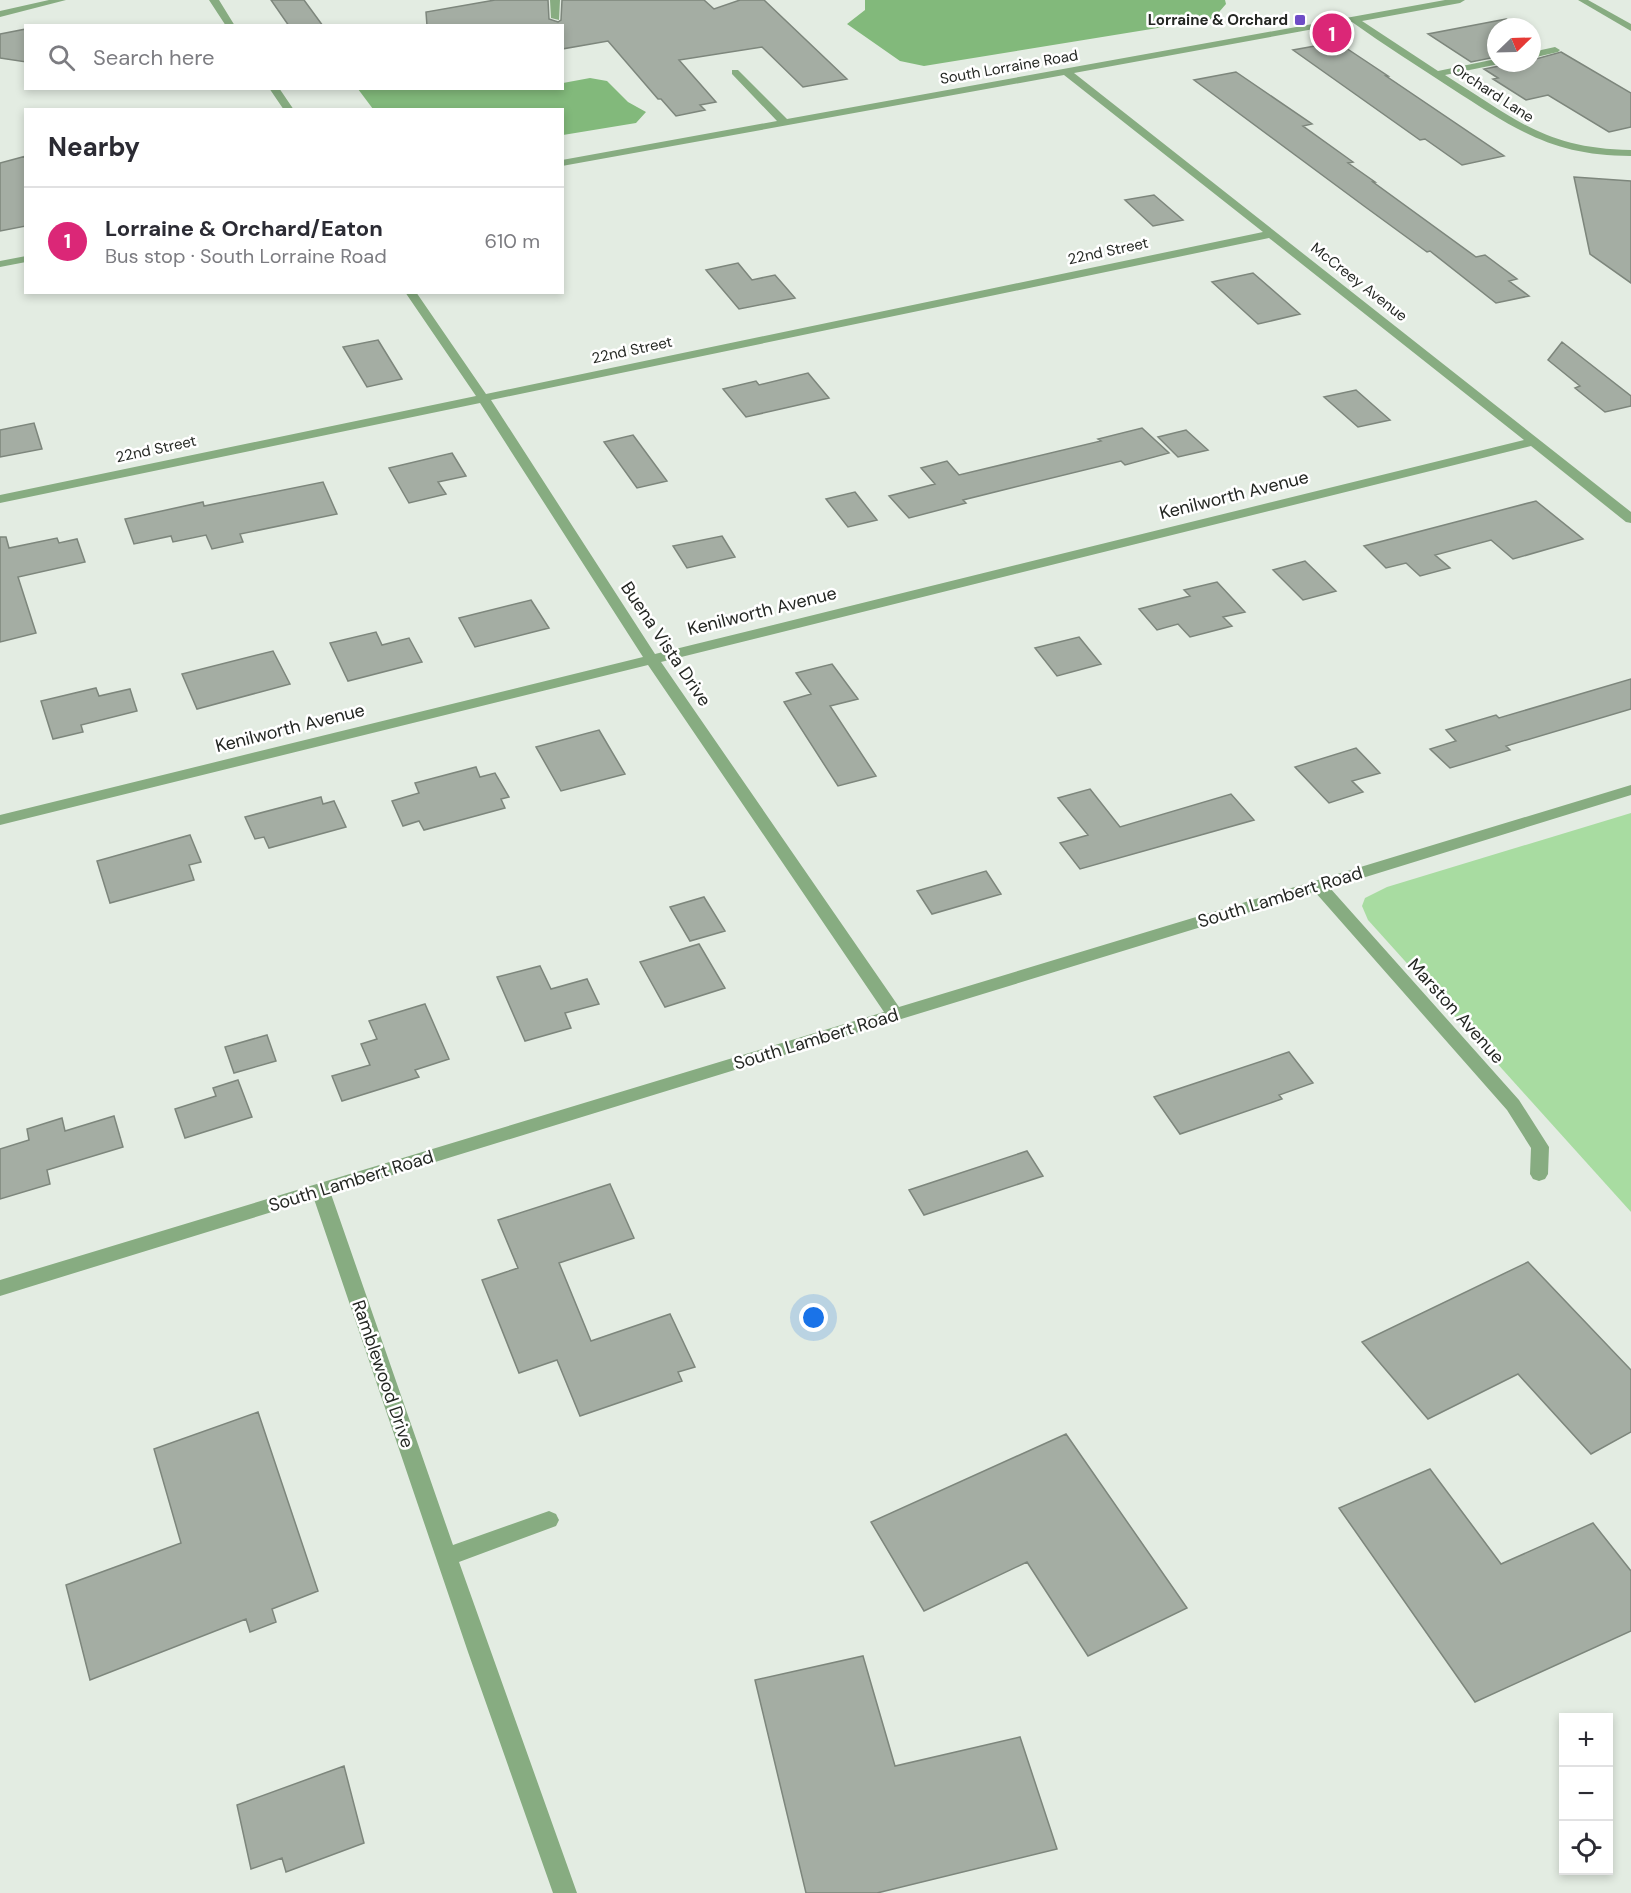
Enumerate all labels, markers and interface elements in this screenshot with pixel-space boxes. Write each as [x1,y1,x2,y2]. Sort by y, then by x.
place label: Lorraine & Orchard [1148,10,1288,30]
pin: 1 [1312,10,1352,56]
marker: Lorraine & Orchard [1293,13,1307,27]
north arrow [1487,18,1541,72]
search box [24,24,564,90]
icon: search [45,41,78,74]
text: Search here [93,43,214,72]
street label: South Lorraine Road [938,45,1080,89]
street label: Orchard Lane [1448,59,1538,127]
text: Nearby [48,130,140,164]
text: Lorraine & Orchard/Eaton [105,214,383,243]
text: 1 [64,228,71,254]
text: 610 m [484,228,540,254]
street label: 22nd Street [1066,233,1150,269]
street label: McCreey Avenue [1307,238,1411,326]
text: Bus stop · South Lorraine Road [105,243,387,269]
street label: 22nd Street [590,332,674,368]
street label: 22nd Street [114,431,198,467]
street label: Kenilworth Avenue [1157,465,1311,525]
street label: Buena Vista Drive [615,577,717,711]
street label: Kenilworth Avenue [685,581,839,641]
street label: Kenilworth Avenue [213,698,367,758]
street label: South Lambert Road [1195,861,1365,933]
street label: Marston Avenue [1402,953,1510,1069]
street label: South Lambert Road [731,1003,901,1075]
street label: South Lambert Road [266,1145,436,1217]
street label: Ramblewood Drive [346,1297,420,1451]
your location [799,1303,828,1332]
map controls [1559,1713,1613,1875]
button: + [1559,1713,1613,1767]
button: − [1559,1767,1613,1821]
button: locate [1559,1821,1613,1875]

